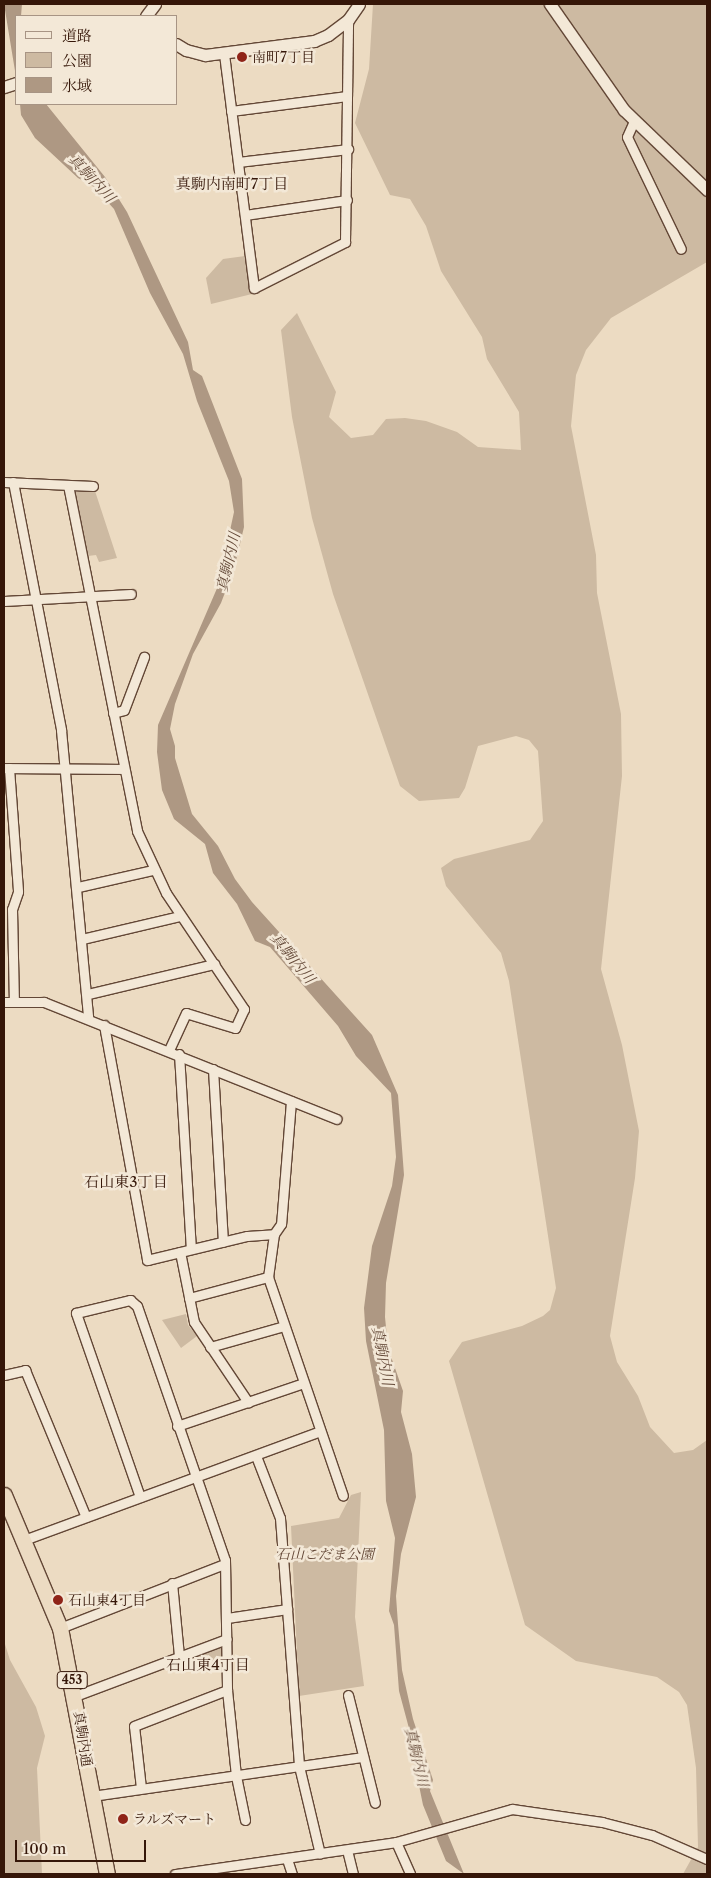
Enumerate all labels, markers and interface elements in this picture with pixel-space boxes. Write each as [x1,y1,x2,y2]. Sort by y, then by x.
legend [15,15,178,105]
text: 道路 [62,26,92,45]
place label: 南町7丁目 [252,49,315,65]
text: 公園 [62,51,92,70]
marker: 南町7丁目 [236,51,248,63]
text: 水域 [62,76,92,95]
water label: 真駒内川 [65,150,119,206]
district label: 真駒内南町7丁目 [176,175,288,193]
water label: 真駒内川 [212,531,244,593]
water label: 真駒内川 [267,929,319,987]
district label: 石山東3丁目 [84,1173,168,1191]
water label: 真駒内川 [368,1325,398,1387]
park label: 石山こだま公園 [276,1546,374,1562]
place label: 石山東4丁目 [68,1592,146,1608]
marker: 石山東4丁目 [52,1594,64,1606]
district label: 石山東4丁目 [166,1656,250,1674]
road number: 453 [56,1670,88,1690]
street label: 真駒内通 [70,1710,96,1768]
water label: 真駒内川 [401,1726,433,1788]
place label: ラルズマート [133,1811,217,1827]
marker: ラルズマート [117,1813,129,1825]
scale bar [18,1830,149,1862]
text: 100 m [23,1839,66,1858]

